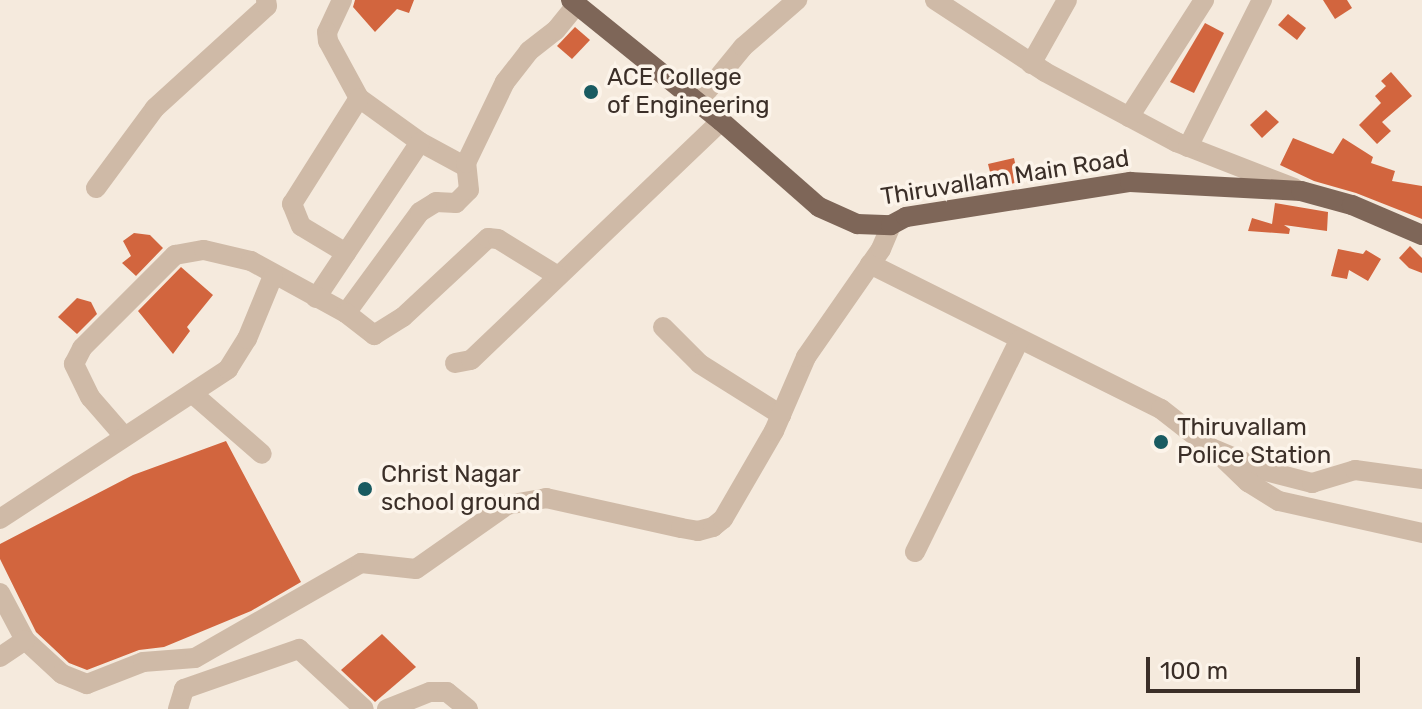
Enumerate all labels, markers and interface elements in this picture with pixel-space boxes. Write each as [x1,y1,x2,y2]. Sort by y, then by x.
place label: ACE College of Engineering [607,64,770,120]
marker: ACE College of Engineering [582,83,600,101]
street label: Thiruvallam Main Road [879,144,1131,212]
place label: Thiruvallam Police Station [1177,414,1331,470]
marker: Thiruvallam Police Station [1152,433,1170,451]
place label: Christ Nagar school ground [381,461,541,517]
marker: Christ Nagar school ground [356,480,374,498]
scale bar [1150,641,1364,691]
text: 100 m [1160,657,1228,685]

